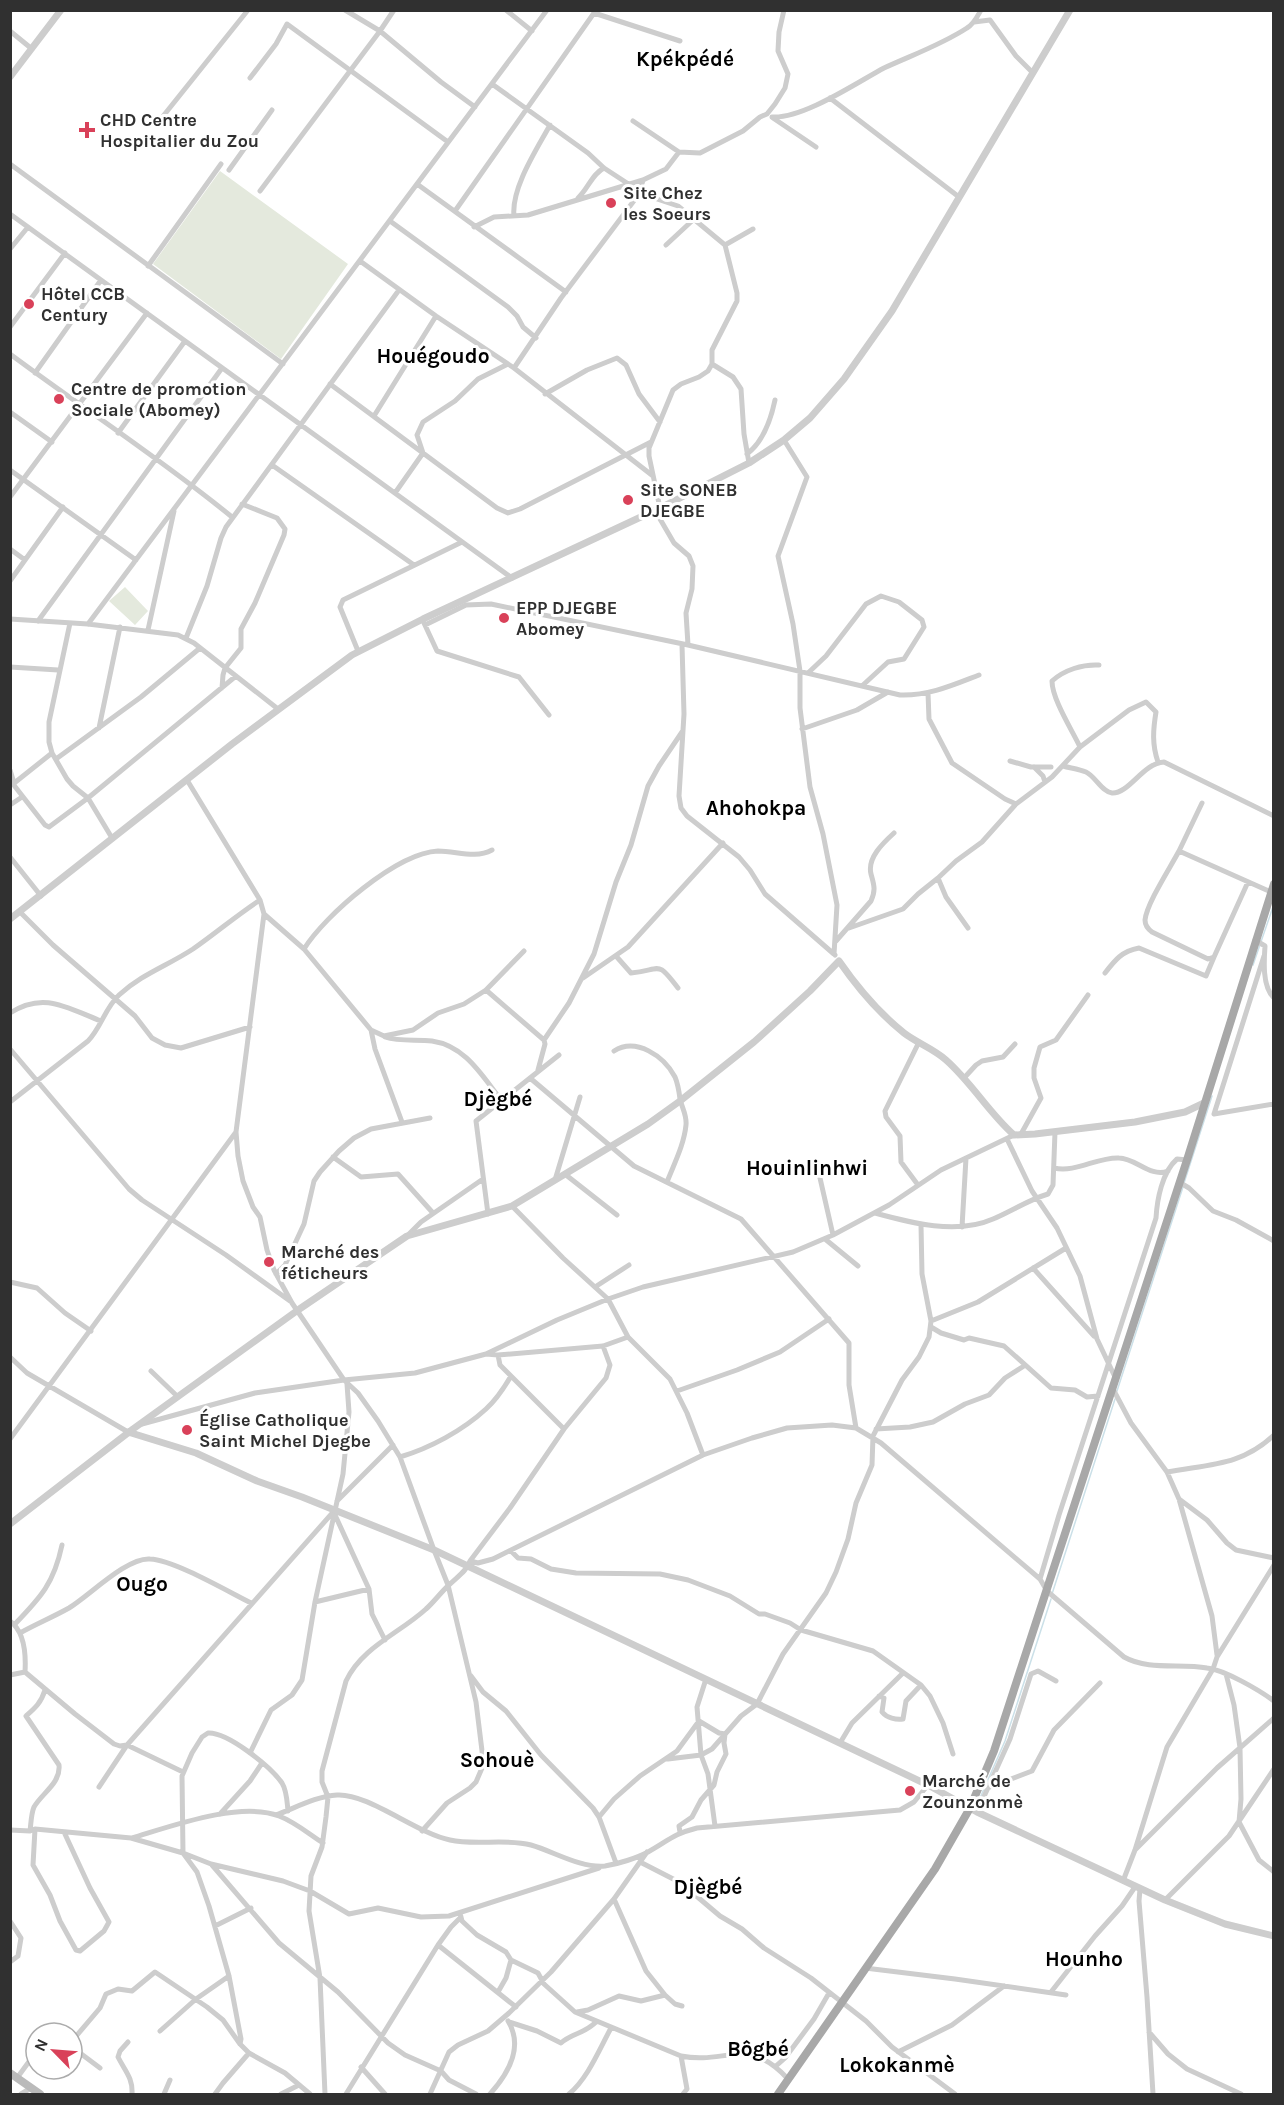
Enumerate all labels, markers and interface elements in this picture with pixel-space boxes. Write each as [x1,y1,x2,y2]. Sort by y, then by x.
district label: Kpékpédé [636,47,734,71]
place label: CHD Centre Hospitalier du Zou [100,109,259,152]
marker: CHD Centre Hospitalier du Zou [78,121,96,139]
place label: Site Chez les Soeurs [623,182,711,225]
marker: Site Chez les Soeurs [604,196,618,210]
place label: Hôtel CCB Century [41,283,125,326]
marker: Hôtel CCB Century [22,297,36,311]
district label: Houégoudo [376,344,490,368]
place label: Centre de promotion Sociale (Abomey) [71,378,246,421]
marker: Centre de promotion Sociale (Abomey) [52,392,66,406]
place label: Site SONEB DJEGBE [640,479,737,522]
marker: Site SONEB DJEGBE [621,493,635,507]
place label: EPP DJEGBE Abomey [516,597,617,640]
marker: EPP DJEGBE Abomey [497,611,511,625]
district label: Ahohokpa [706,796,806,820]
district label: Djègbé [464,1087,532,1111]
district label: Houinlinhwi [746,1156,868,1180]
place label: Marché des féticheurs [281,1241,379,1284]
marker: Marché des féticheurs [262,1255,276,1269]
place label: Église Catholique Saint Michel Djegbe [199,1408,371,1452]
marker: Église Catholique Saint Michel Djegbe [180,1423,194,1437]
district label: Ougo [116,1572,168,1596]
district label: Sohouè [460,1748,534,1772]
place label: Marché de Zounzonmè [922,1770,1023,1813]
marker: Marché de Zounzonmè [903,1784,917,1798]
district label: Djègbé [674,1875,742,1899]
district label: Hounho [1045,1947,1123,1971]
north arrow [24,2021,84,2081]
text: N [30,2036,52,2054]
district label: Bôgbé [727,2037,789,2061]
district label: Lokokanmè [839,2053,955,2077]

